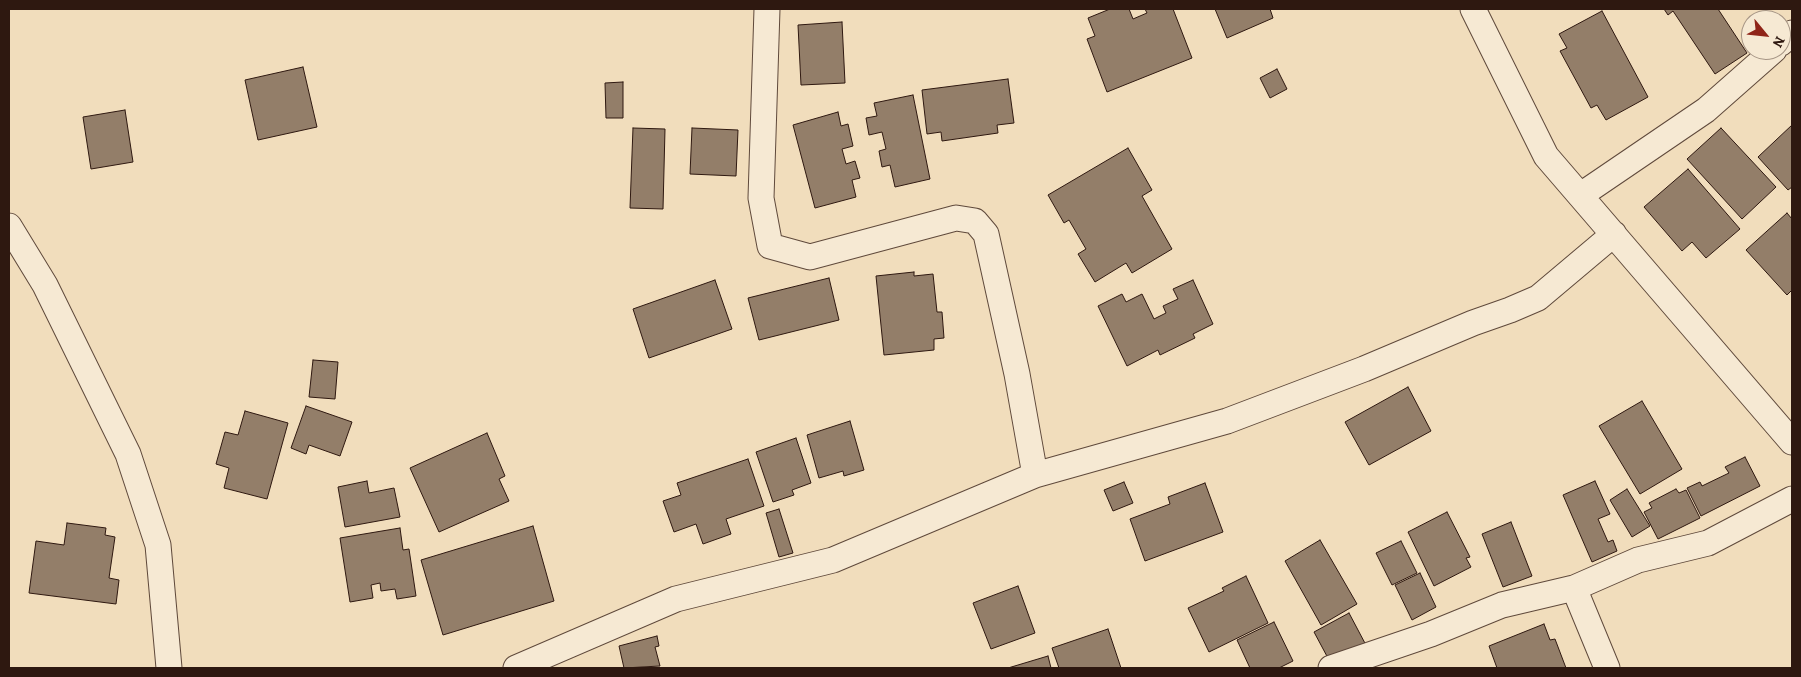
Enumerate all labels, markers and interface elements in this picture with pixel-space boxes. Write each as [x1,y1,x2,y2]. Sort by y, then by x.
north arrow [1741,10,1791,60]
text: N [1768,33,1790,51]

